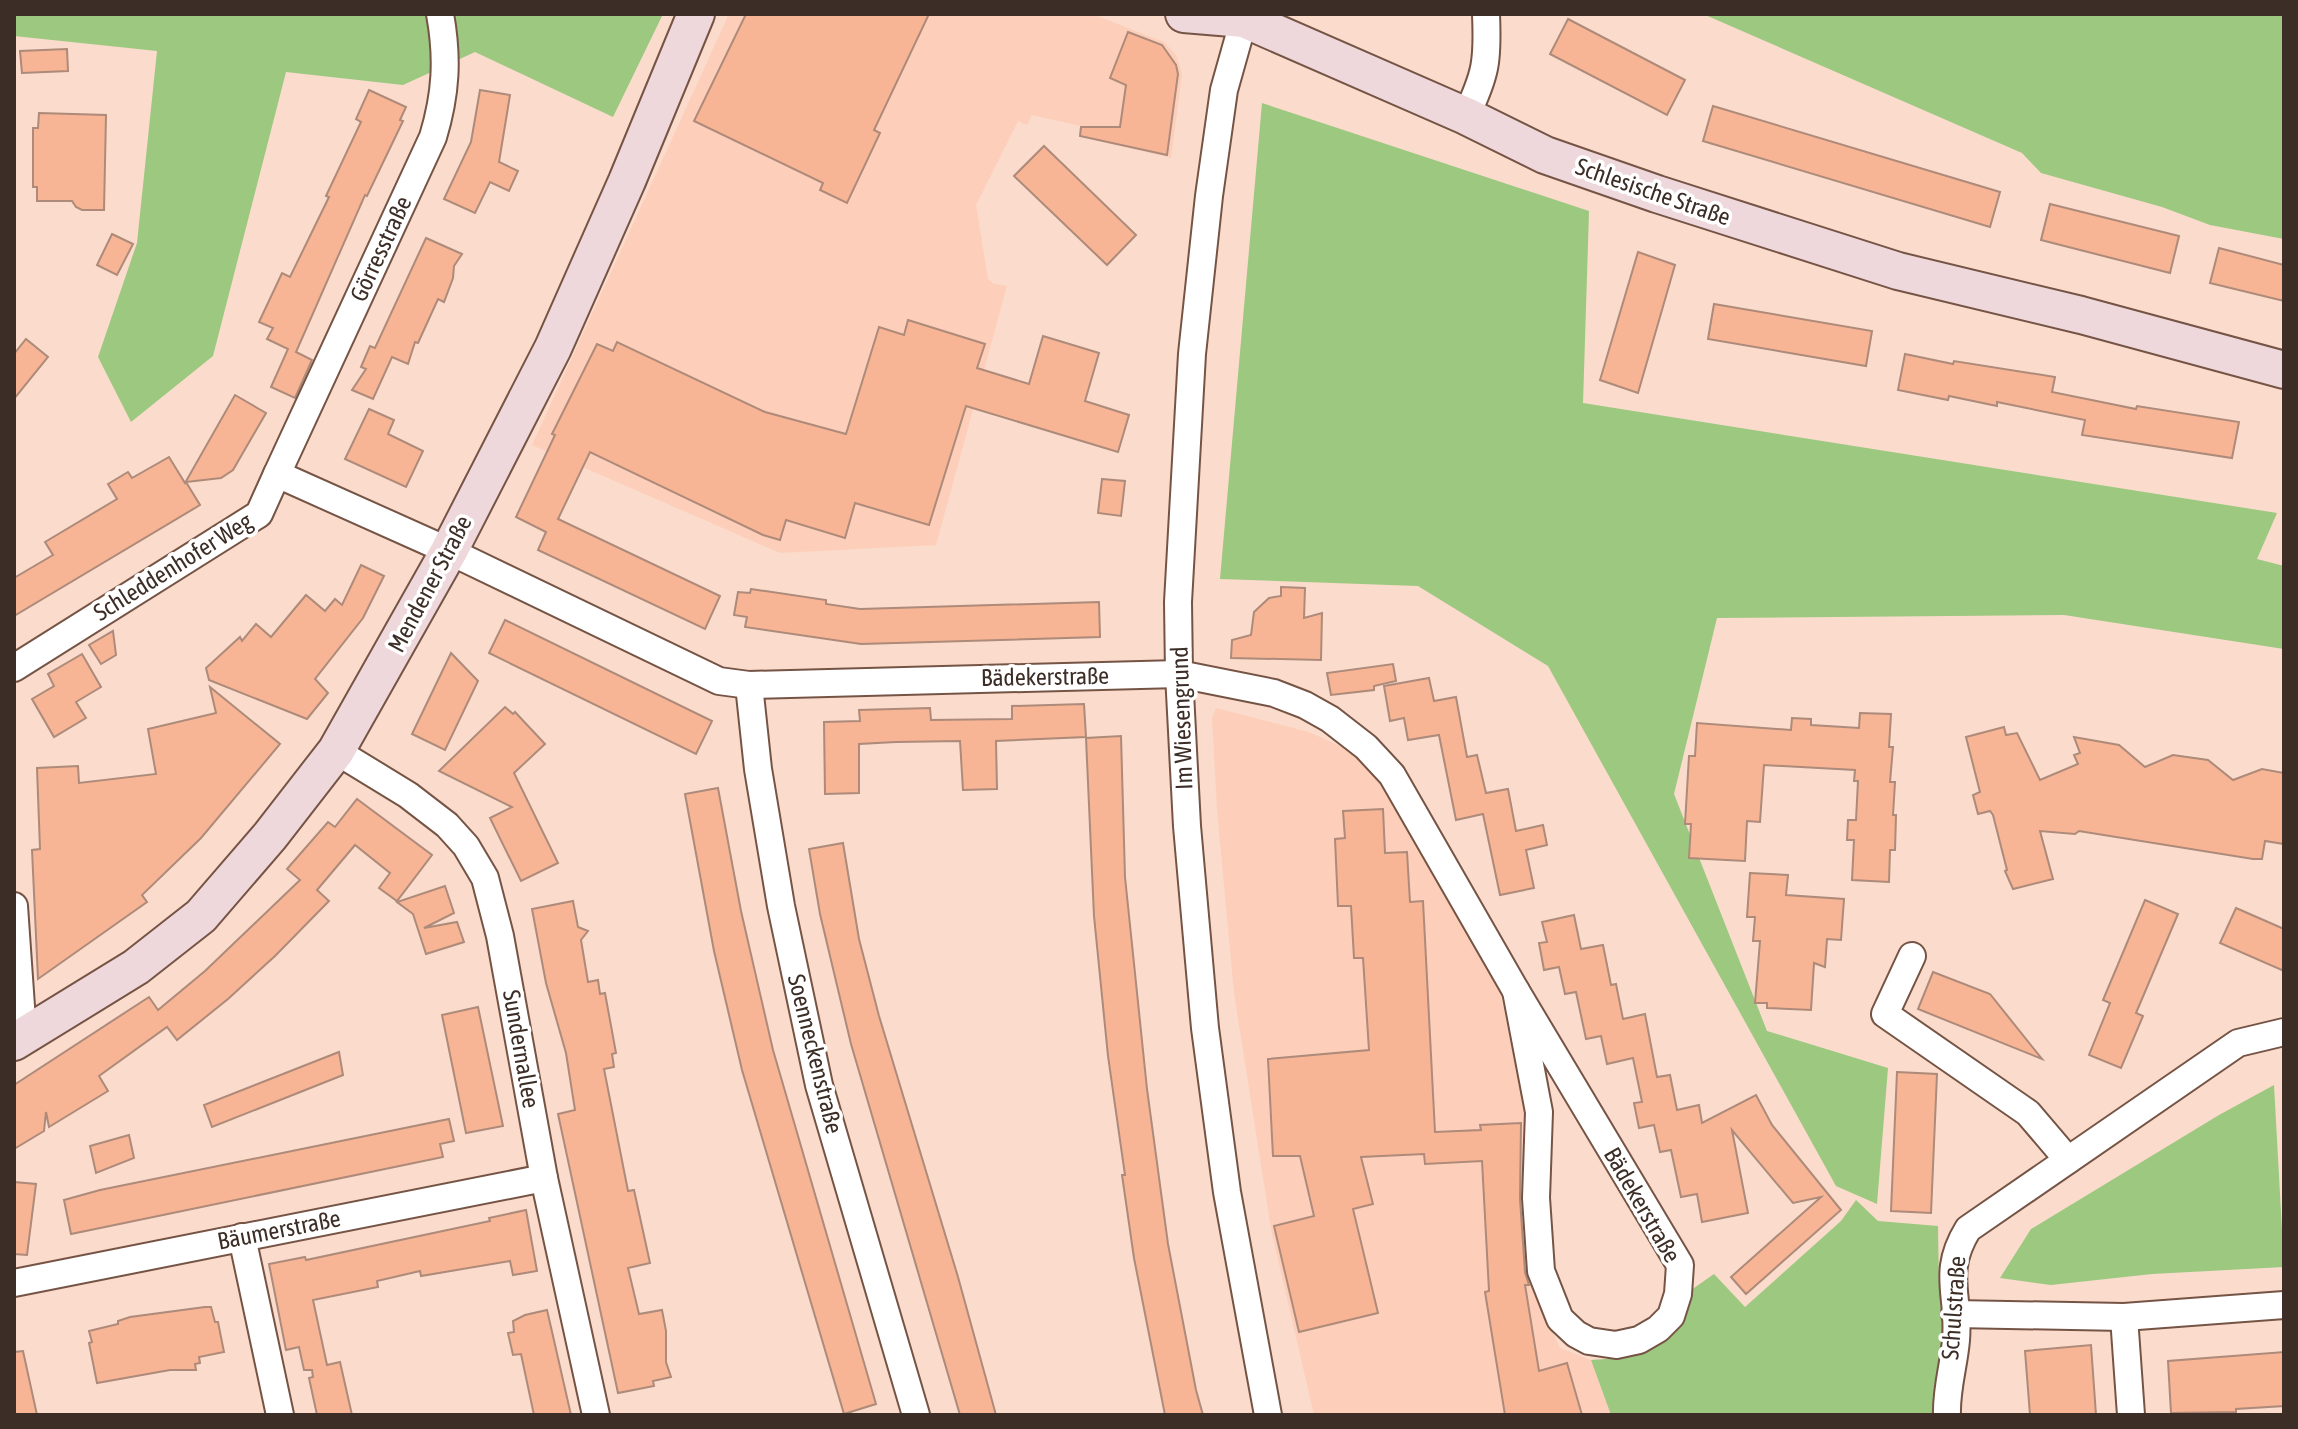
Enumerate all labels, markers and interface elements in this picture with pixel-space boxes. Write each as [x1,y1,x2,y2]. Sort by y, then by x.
street label: Schlesische Straße [1572,152,1734,231]
street label: Görresstraße [344,192,417,306]
street label: Schleddenhofer Weg [89,507,257,626]
street label: Mendener Straße [382,511,477,657]
street label: Im Wiesengrund [1166,646,1197,790]
street label: Bädekerstraße [981,662,1109,691]
street label: Soenneckenstraße [783,971,848,1136]
street label: Sundernallee [498,988,545,1110]
street label: Bädekerstraße [1599,1142,1686,1267]
street label: Bäumerstraße [215,1204,343,1255]
street label: Schulstraße [1936,1255,1971,1361]

